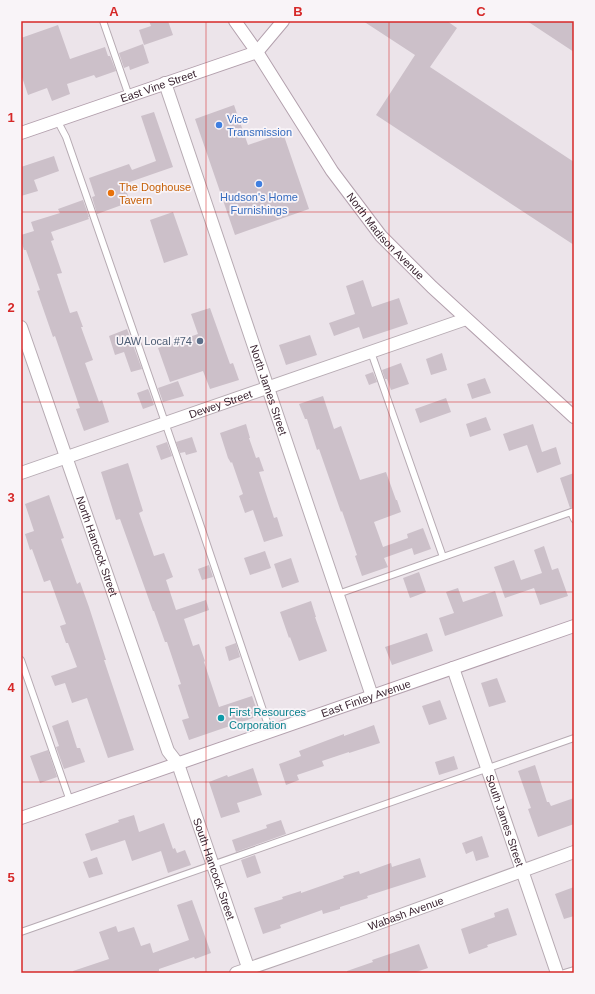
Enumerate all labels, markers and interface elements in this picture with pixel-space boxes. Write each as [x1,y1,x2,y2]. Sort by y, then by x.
text: A [109,4,119,19]
text: B [293,4,303,19]
text: C [476,4,486,19]
street label: East Vine Street [119,67,198,104]
text: 1 [7,110,15,125]
place label: Vice Transmission [227,113,292,138]
marker: Vice Transmission [214,120,224,130]
marker: Hudson's Home Furnishings [254,179,264,189]
place label: The Doghouse Tavern [119,181,191,206]
marker: The Doghouse Tavern [106,188,116,198]
street label: North Madison Avenue [344,190,427,282]
place label: Hudson's Home Furnishings [220,191,298,216]
text: 2 [7,300,15,315]
place label: UAW Local #74 [116,335,192,347]
marker: UAW Local #74 [195,336,205,346]
street label: North James Street [248,343,290,437]
street label: Dewey Street [187,388,254,420]
text: 3 [7,490,15,505]
street label: North Hancock Street [74,494,120,598]
street label: East Finley Avenue [319,677,412,719]
text: 4 [7,680,15,695]
place label: First Resources Corporation [229,706,307,731]
marker: First Resources Corporation [216,713,226,723]
street label: South James Street [484,773,526,868]
street label: South Hancock Street [191,816,237,921]
text: 5 [7,870,15,885]
street label: Wabash Avenue [366,894,445,932]

